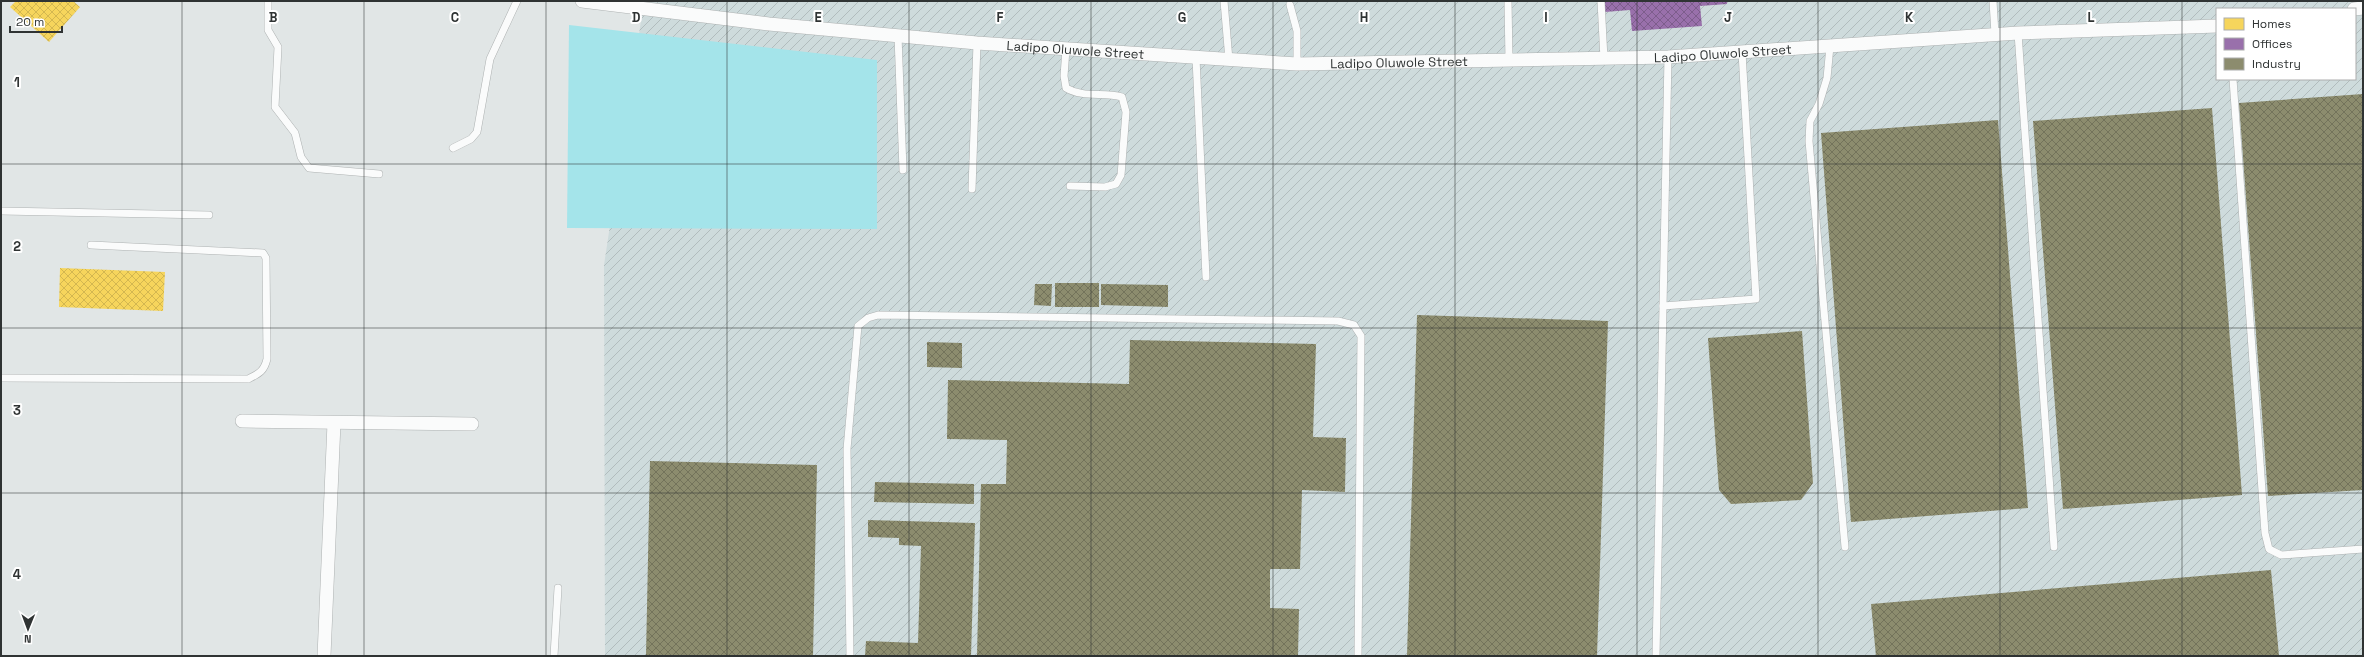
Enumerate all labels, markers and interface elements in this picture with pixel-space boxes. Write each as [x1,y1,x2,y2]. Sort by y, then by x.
scale bar [10,8,62,34]
legend [2216,8,2356,80]
text: B [269,9,278,26]
text: C [451,9,459,26]
text: D [632,9,641,26]
text: E [814,9,822,26]
text: F [997,9,1004,26]
text: G [1178,9,1186,26]
text: H [1360,9,1368,26]
text: I [1544,9,1548,26]
text: J [1724,9,1732,26]
text: K [1905,9,1914,26]
text: L [2087,9,2095,26]
text: 20 m [16,14,44,30]
text: Homes [2252,16,2291,32]
street label: Ladipo Oluwole Street [1006,36,1145,62]
text: Offices [2252,36,2292,52]
street label: Ladipo Oluwole Street [1654,40,1792,66]
street label: Ladipo Oluwole Street [1330,52,1468,72]
text: Industry [2252,56,2301,72]
text: 1 [14,74,20,91]
text: 2 [13,238,21,255]
text: 3 [13,402,21,419]
text: 4 [13,566,21,583]
north arrow [8,609,48,649]
text: N [24,632,32,646]

